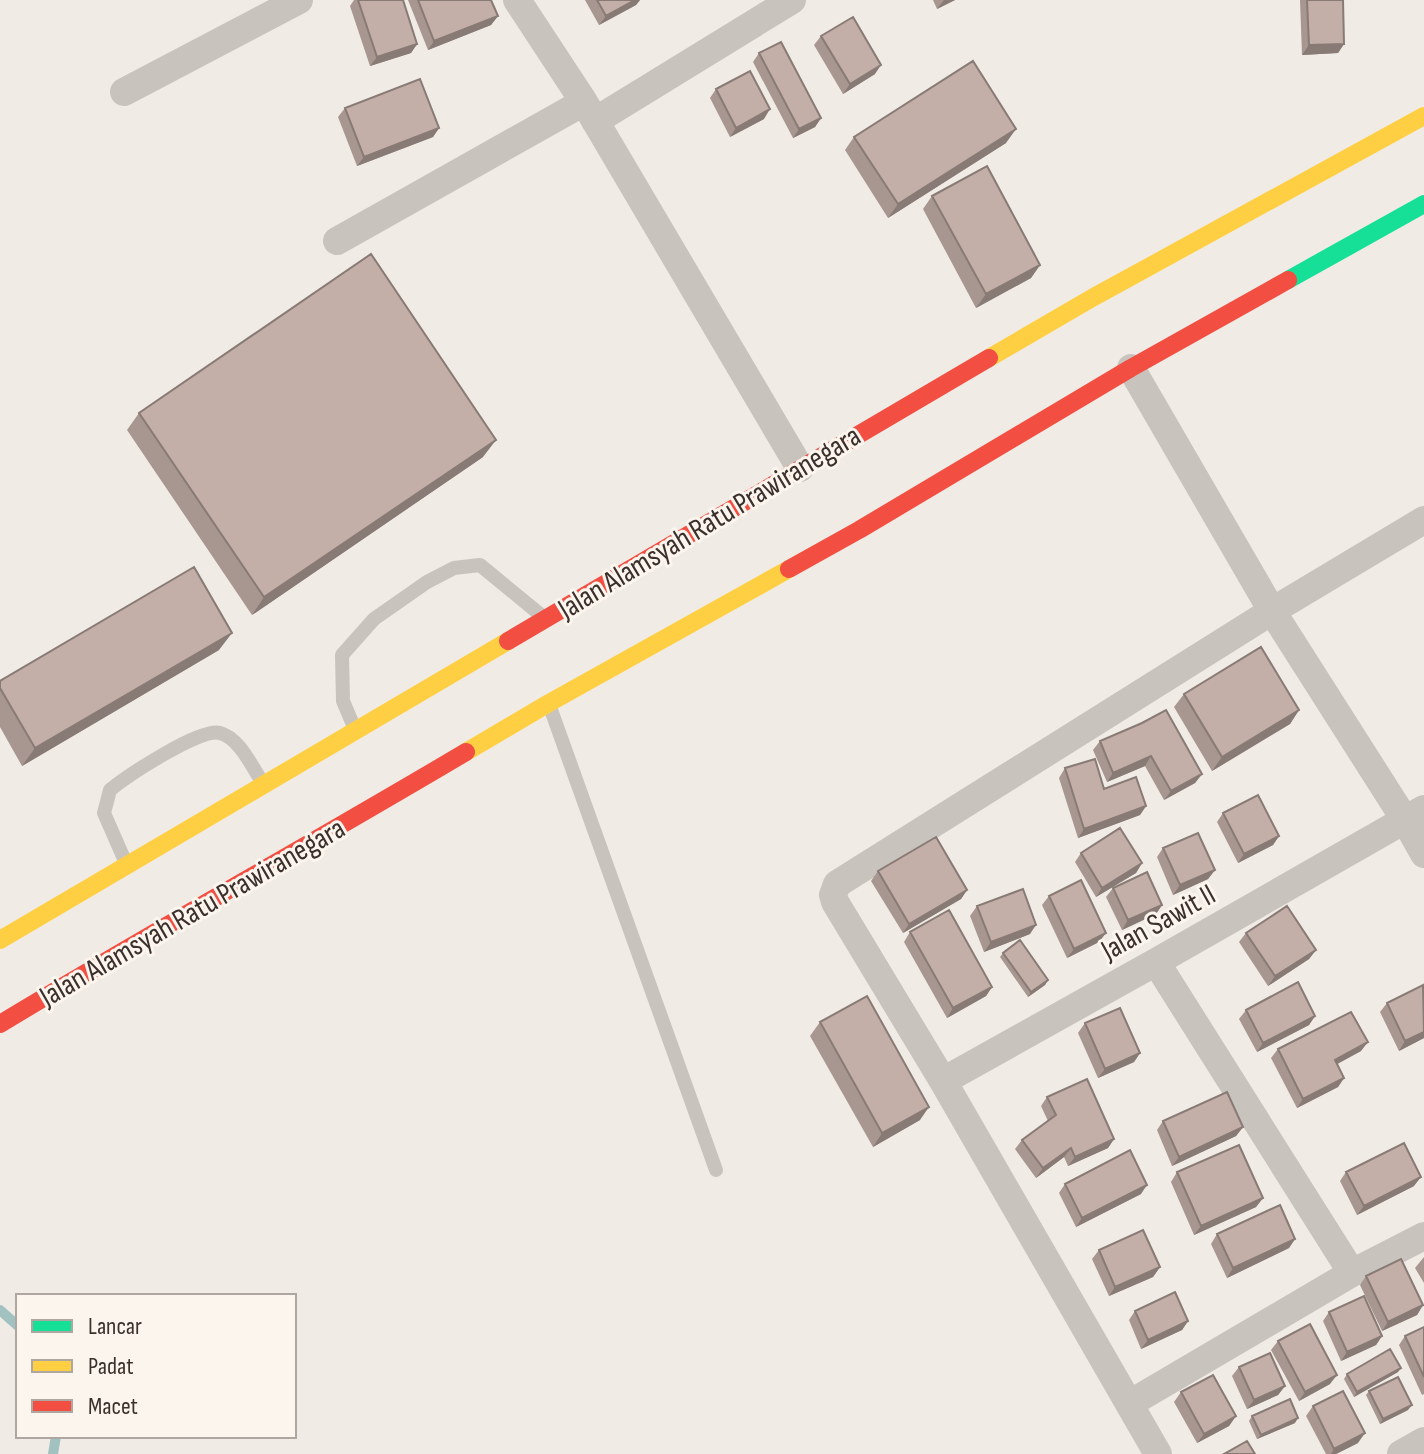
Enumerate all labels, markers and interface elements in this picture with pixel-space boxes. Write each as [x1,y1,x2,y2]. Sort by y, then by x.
street label: Jalan Alamsyah Ratu Prawiranegara [551,418,867,628]
street label: Jalan Alamsyah Ratu Prawiranegara [33,811,352,1016]
street label: Jalan Sawit II [1094,877,1222,969]
legend [16,1294,296,1438]
text: Lancar [88,1312,142,1341]
text: Padat [88,1352,134,1381]
text: Macet [88,1392,138,1421]

